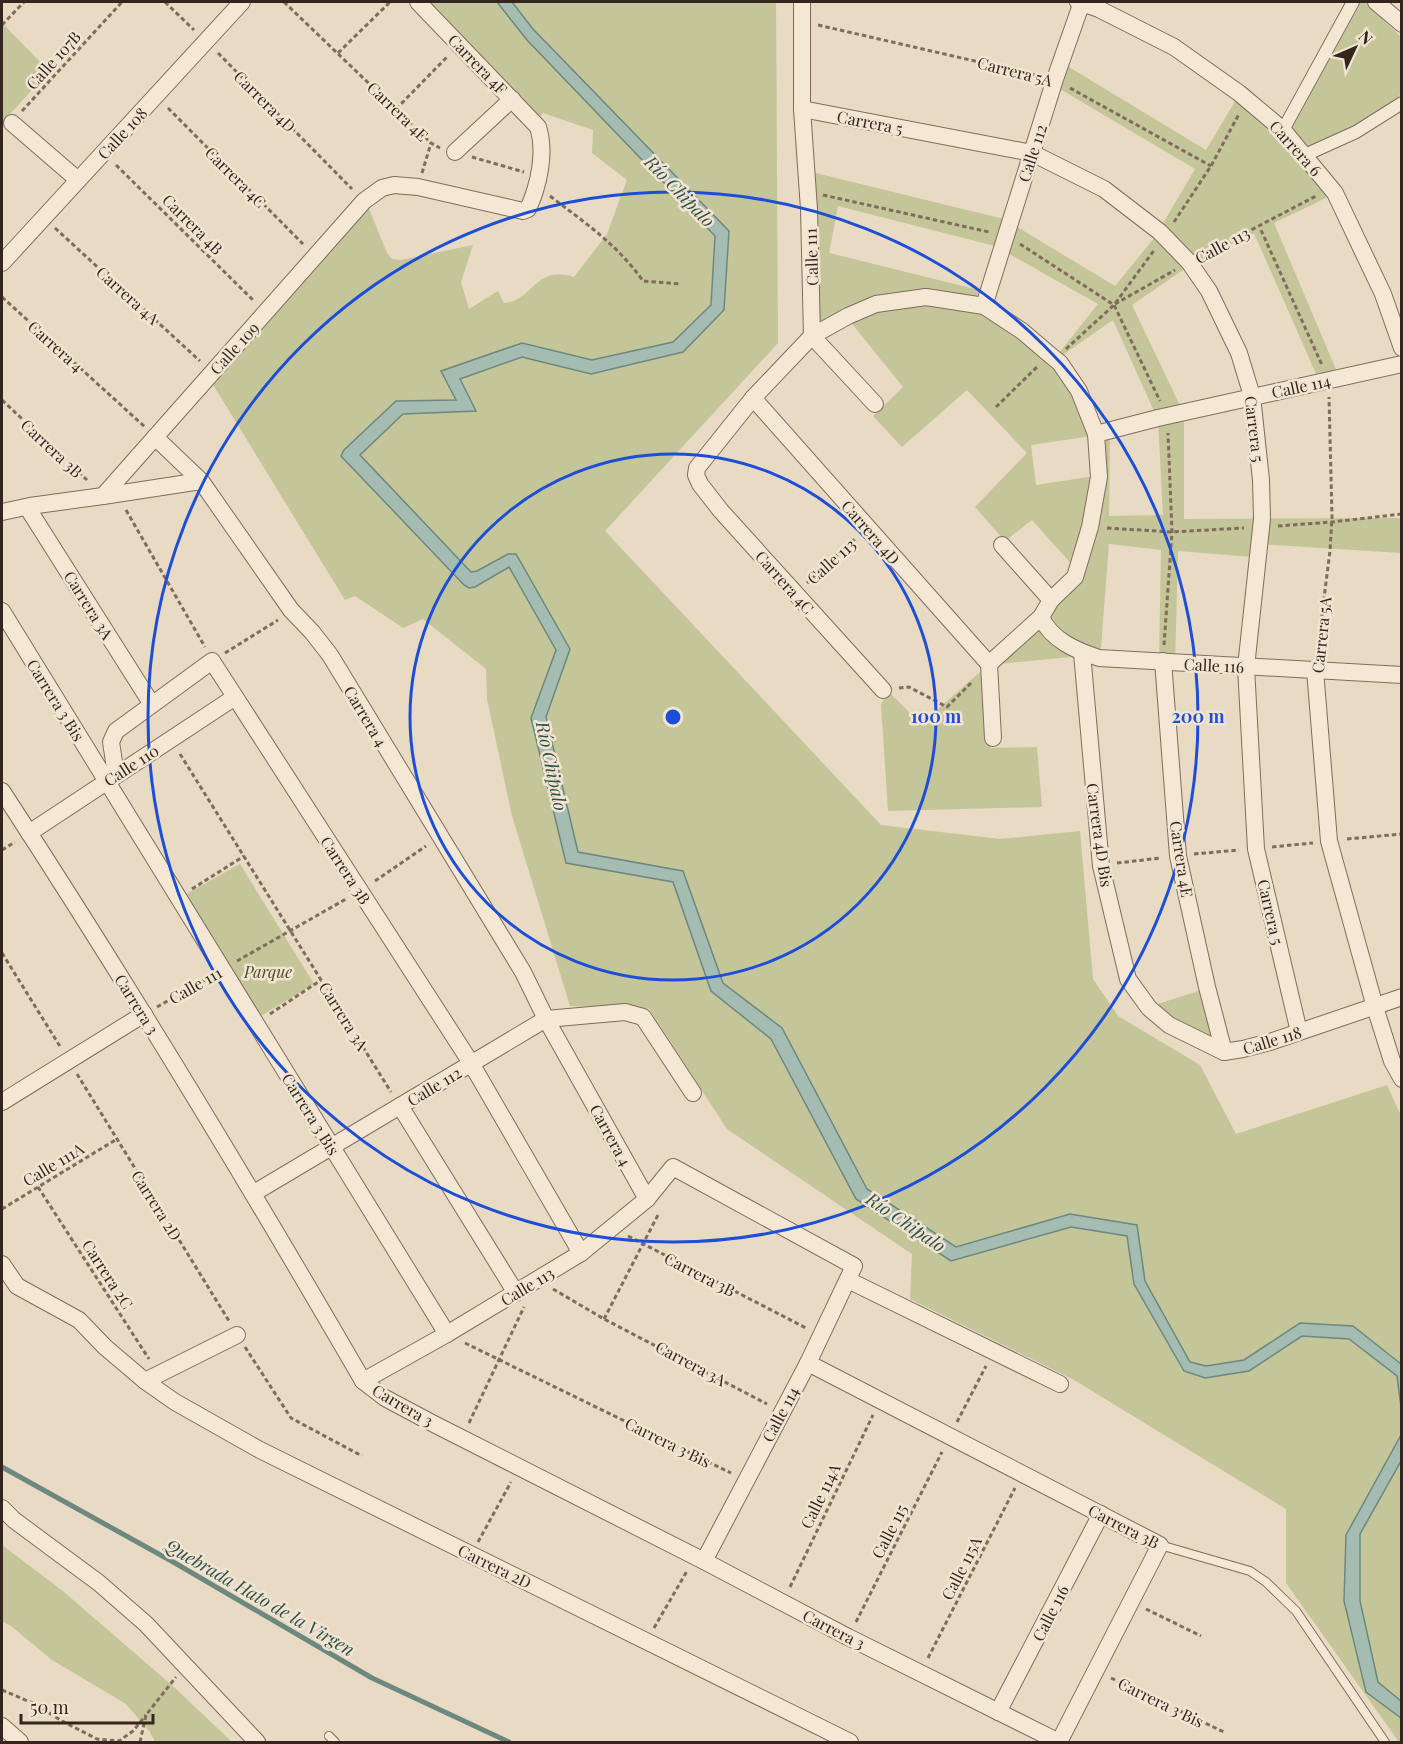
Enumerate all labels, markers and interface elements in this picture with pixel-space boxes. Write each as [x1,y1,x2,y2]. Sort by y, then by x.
north arrow [1325,18,1385,78]
street label: Calle 107B [21,26,85,94]
text: N [1355,26,1378,49]
street label: Carrera 4F [444,29,512,99]
street label: Carrera 5A [975,52,1056,91]
street label: Carrera 4D [230,66,300,136]
street label: Carrera 4E [363,77,433,145]
street label: Calle 108 [93,102,151,164]
street label: Carrera 5 [835,105,905,139]
street label: Carrera 6 [1265,116,1327,180]
street label: Calle 112 [1013,121,1051,185]
street label: Carrera 4C [201,142,271,212]
water label: Río Chipalo [639,149,720,232]
street label: Carrera 4B [158,189,228,259]
street label: Calle 113 [1191,222,1253,268]
street label: Calle 111 [799,228,823,286]
street label: Carrera 4A [92,261,165,329]
street label: Carrera 4 [24,316,88,376]
street label: Calle 109 [205,317,263,379]
street label: Calle 114 [1270,369,1333,402]
street label: Carrera 5 [1241,395,1269,463]
street label: Carrera 3B [17,414,87,482]
street label: Carrera 4D [837,495,905,569]
street label: Calle 113 [802,534,860,588]
street label: Carrera 4C [751,546,819,618]
street label: Carrera 3A [60,567,119,644]
street label: Carrera 5A [1307,595,1336,674]
street label: Calle 116 [1183,653,1245,677]
street label: Carrera 3 Bis [23,655,89,745]
street label: Carrera 4 [340,682,392,750]
text: 100 m [911,704,962,728]
text: 200 m [1171,704,1225,728]
centre of rings [663,707,683,727]
water label: Río Chipalo [531,718,573,813]
street label: Calle 110 [99,739,163,791]
street label: Carrera 4D Bis [1082,782,1118,888]
street label: Carrera 4E [1166,819,1198,899]
street label: Carrera 3B [316,832,376,908]
street label: Carrera 5 [1253,877,1289,947]
street label: Calle 111 [165,961,225,1009]
park label: Parque [243,961,292,982]
street label: Carrera 3 [110,970,164,1038]
street label: Carrera 3A [315,978,374,1055]
street label: Calle 118 [1240,1021,1304,1059]
street label: Calle 112 [403,1062,465,1110]
street label: Carrera 3 Bis [278,1069,344,1159]
street label: Carrera 4 [585,1100,637,1170]
street label: Calle 111A [18,1137,88,1190]
street label: Carrera 2D [127,1166,187,1244]
water label: Río Chipalo [861,1186,951,1258]
street label: Carrera 2C [78,1235,138,1313]
street label: Carrera 3B [661,1247,739,1301]
street label: Calle 113 [496,1262,558,1310]
street label: Carrera 3A [652,1336,731,1391]
street label: Carrera 3 [369,1379,437,1431]
street label: Calle 114 [757,1383,803,1445]
street label: Carrera 3 Bis [622,1412,714,1472]
street label: Calle 114A [795,1459,845,1532]
street label: Carrera 3B [1085,1499,1163,1553]
street label: Calle 115 [866,1500,912,1562]
water label: Quebrada Hato de la Virgen [160,1532,359,1661]
street label: Calle 115A [936,1532,986,1603]
street label: Carrera 2D [455,1539,535,1593]
street label: Calle 116 [1027,1581,1073,1645]
street label: Carrera 3 [799,1604,869,1654]
street label: Carrera 3 Bis [1115,1672,1207,1732]
scale bar [21,1687,153,1725]
text: 50 m [30,1695,69,1719]

